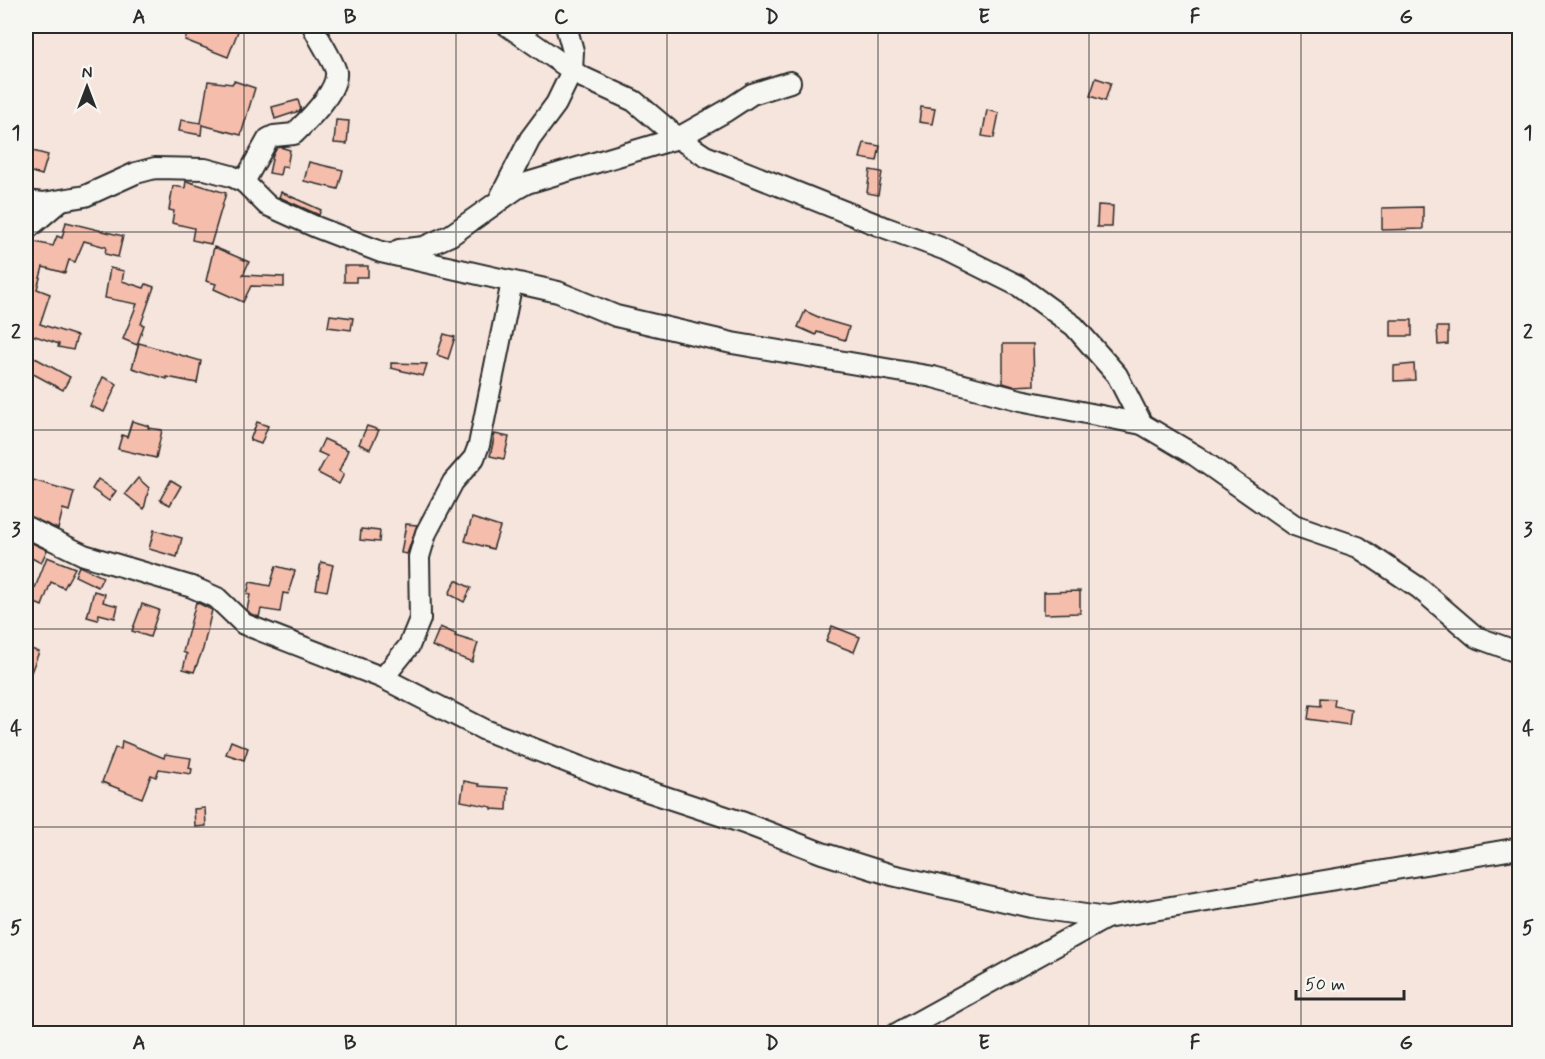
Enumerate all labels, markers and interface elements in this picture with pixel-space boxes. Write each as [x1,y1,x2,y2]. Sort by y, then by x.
text: A [132,4,146,31]
text: B [344,4,357,31]
text: C [554,4,569,31]
text: D [765,4,779,31]
text: E [978,4,990,31]
text: F [1190,4,1201,31]
text: G [1399,4,1413,31]
north arrow [57,57,117,117]
text: N [82,63,92,84]
text: 1 [12,120,20,147]
text: 1 [1524,120,1532,147]
text: 2 [11,319,21,346]
text: 2 [1523,319,1533,346]
text: 3 [11,517,21,544]
text: 3 [1523,517,1533,544]
text: 4 [10,716,22,743]
text: 4 [1522,716,1534,743]
text: 5 [10,915,22,942]
text: 5 [1522,915,1534,942]
scale bar [1296,963,1404,1001]
text: 50 m [1305,973,1345,997]
text: A [132,1030,146,1057]
text: B [344,1030,357,1057]
text: C [554,1030,569,1057]
text: D [765,1030,779,1057]
text: E [978,1030,990,1057]
text: F [1190,1030,1201,1057]
text: G [1399,1030,1413,1057]

